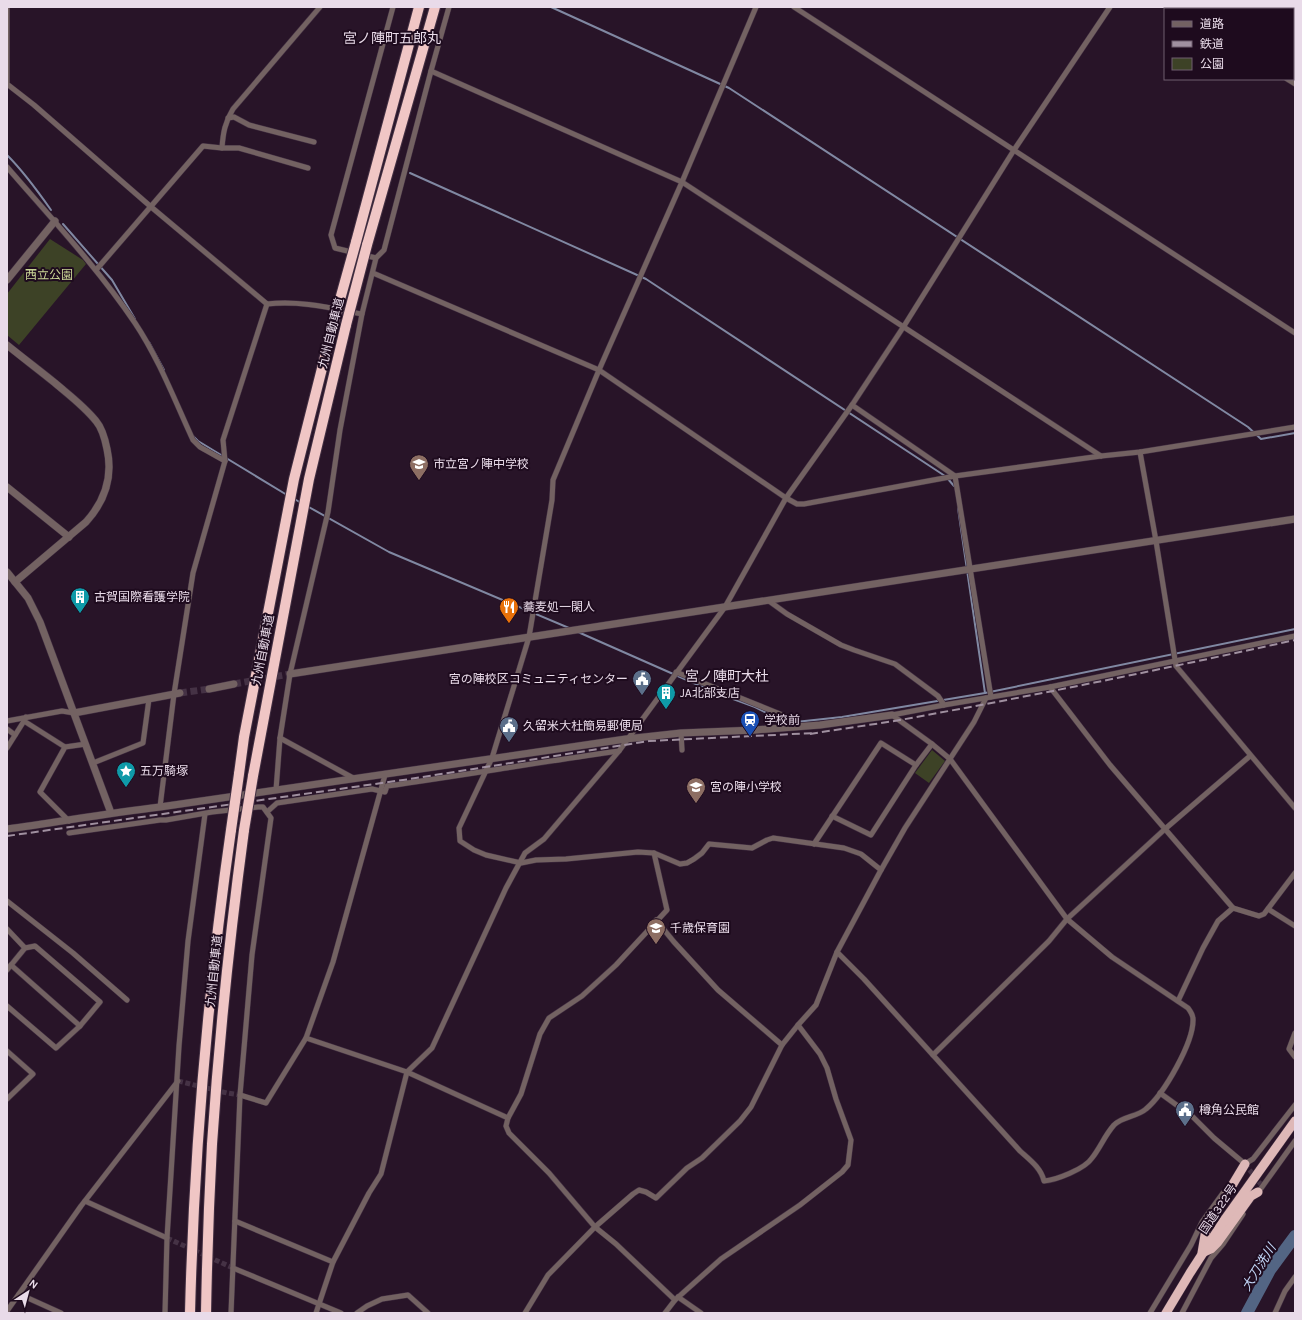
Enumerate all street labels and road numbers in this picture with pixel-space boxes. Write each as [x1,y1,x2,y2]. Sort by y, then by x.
street label: 九州自動車道 [315,296,347,370]
street label: 九州自動車道 [249,613,277,687]
street label: 九州自動車道 [203,934,225,1008]
street label: 国道322号 [1196,1181,1240,1237]

